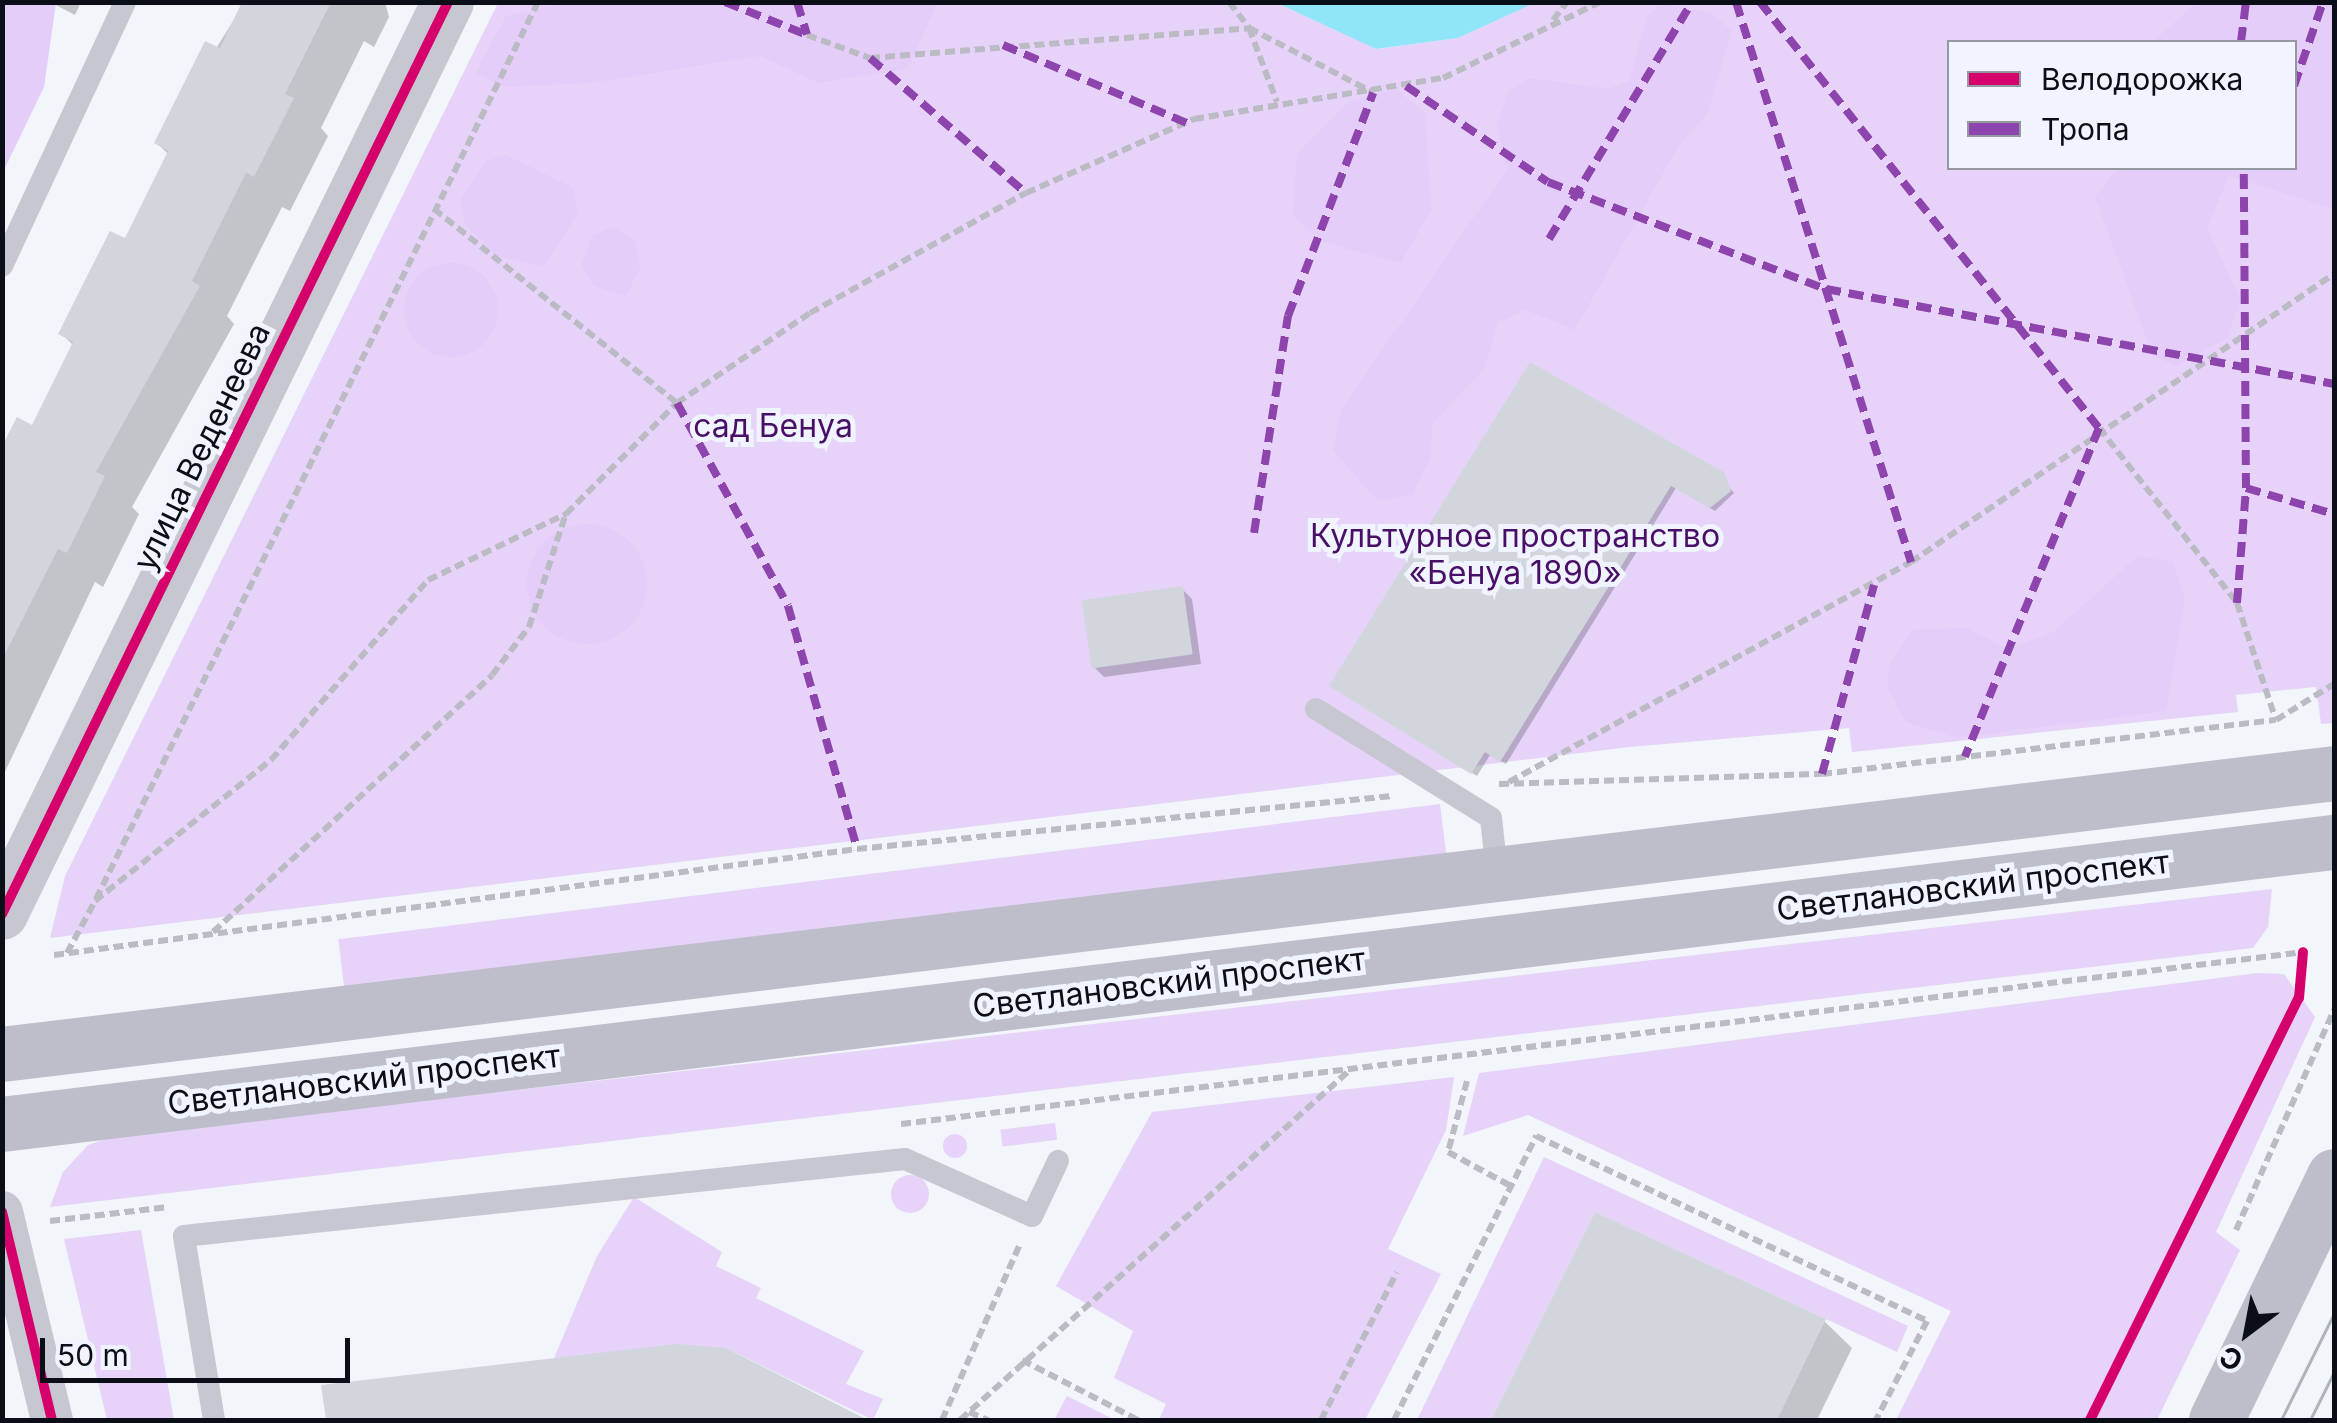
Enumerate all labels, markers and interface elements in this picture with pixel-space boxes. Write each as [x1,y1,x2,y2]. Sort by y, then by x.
legend [1947,40,2297,170]
text: Велодорожка [2041,61,2243,97]
text: Тропа [2041,111,2130,147]
street label: улица Веденеева [125,317,279,577]
park label: сад Бенуа [693,407,853,445]
park label: Культурное пространство «Бенуа 1890» [1310,518,1720,593]
street label: Светлановский проспект [1774,843,2172,929]
street label: Светлановский проспект [970,940,1368,1026]
street label: Светлановский проспект [165,1037,563,1123]
north arrow [2197,1283,2297,1383]
scale bar [45,1318,355,1380]
text: 50 m [57,1337,129,1373]
text: С [2213,1339,2249,1378]

